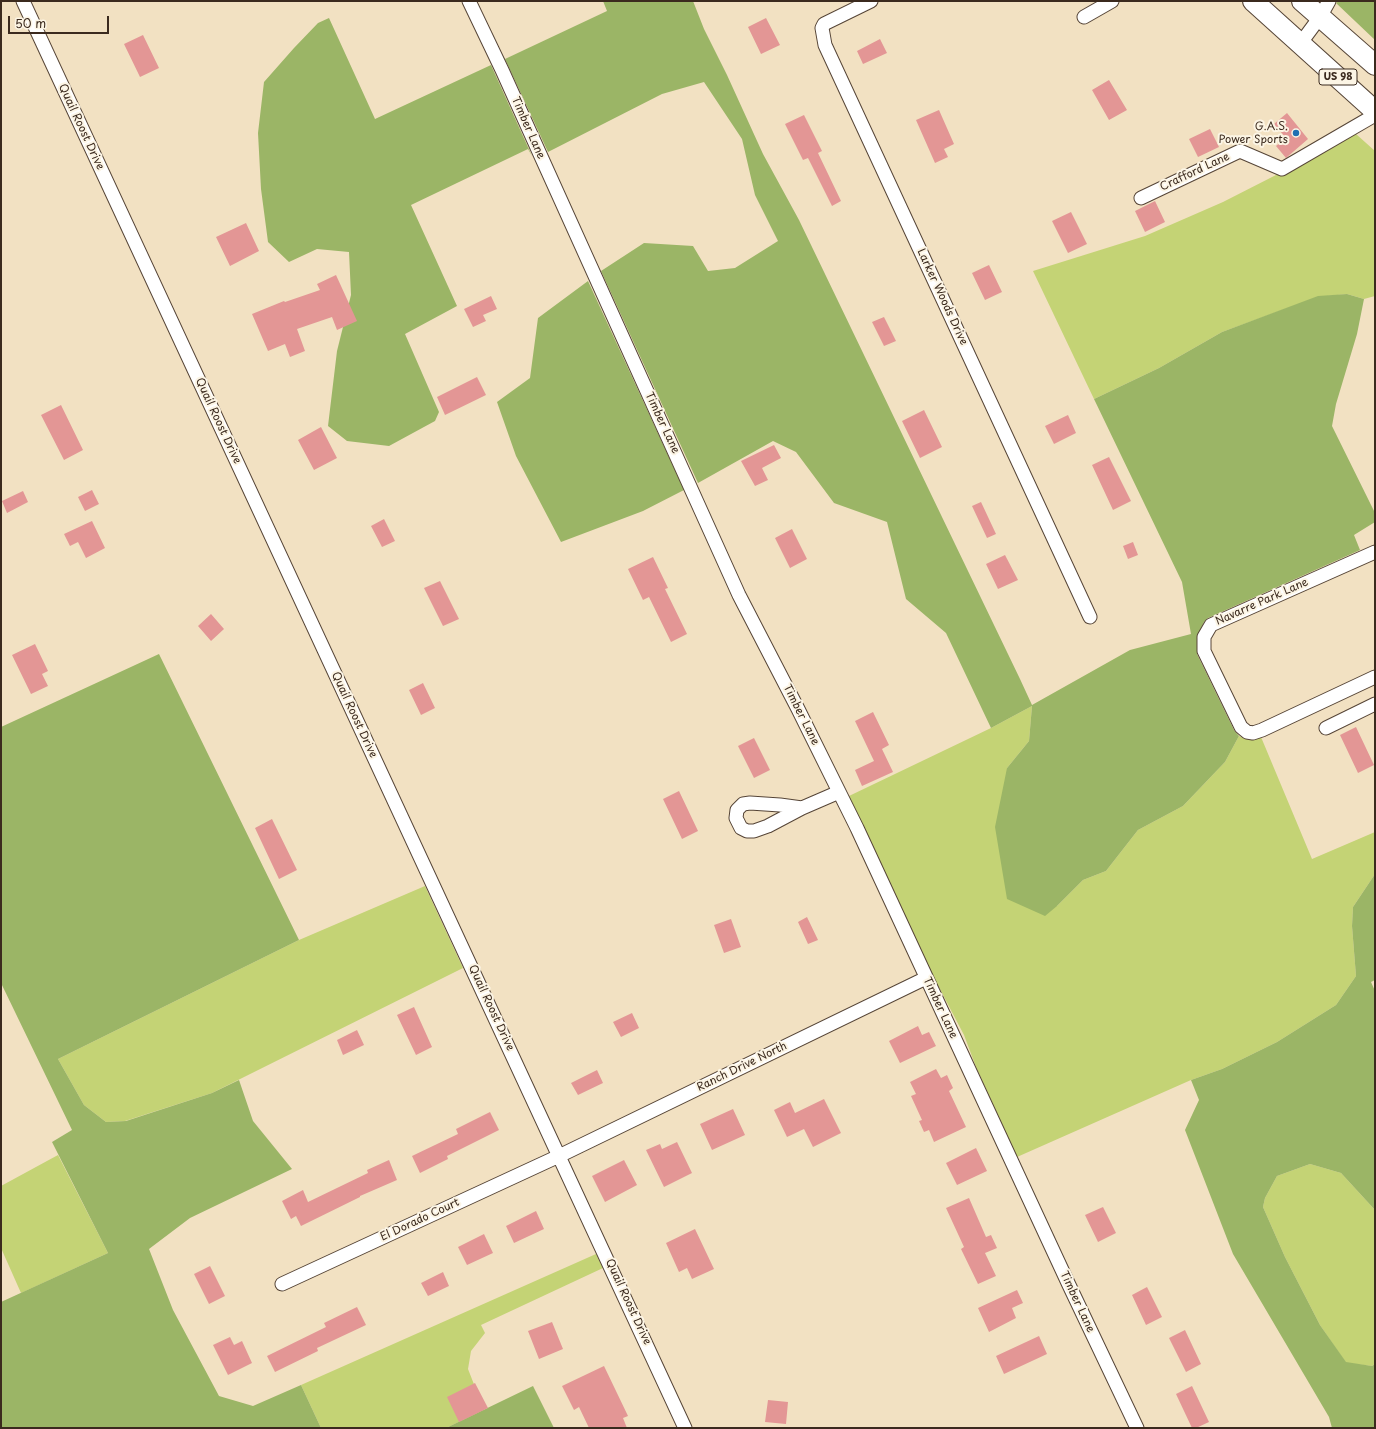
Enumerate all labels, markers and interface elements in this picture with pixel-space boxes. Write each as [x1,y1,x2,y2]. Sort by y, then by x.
scale bar [10,8,111,34]
text: 50 m [15,14,46,32]
road number: US 98 [1319,69,1357,85]
street label: Quail Roost Drive [55,82,107,172]
street label: Timber Lane [508,95,548,161]
place label: G.A.S. Power Sports [1219,120,1288,146]
marker: G.A.S. Power Sports [1291,128,1301,138]
street label: Crafford Lane [1158,150,1232,194]
street label: Larker Woods Drive [914,247,970,347]
street label: Quail Roost Drive [192,376,244,466]
street label: Timber Lane [642,390,682,456]
street label: Navarre Park Lane [1214,576,1310,628]
street label: Quail Roost Drive [328,670,380,760]
street label: Timber Lane [780,682,822,748]
street label: Quail Roost Drive [465,963,517,1053]
street label: Timber Lane [920,975,960,1041]
street label: Ranch Drive North [695,1039,789,1095]
street label: El Dorado Court [378,1196,462,1244]
street label: Quail Roost Drive [602,1257,654,1347]
street label: Timber Lane [1057,1269,1097,1335]

